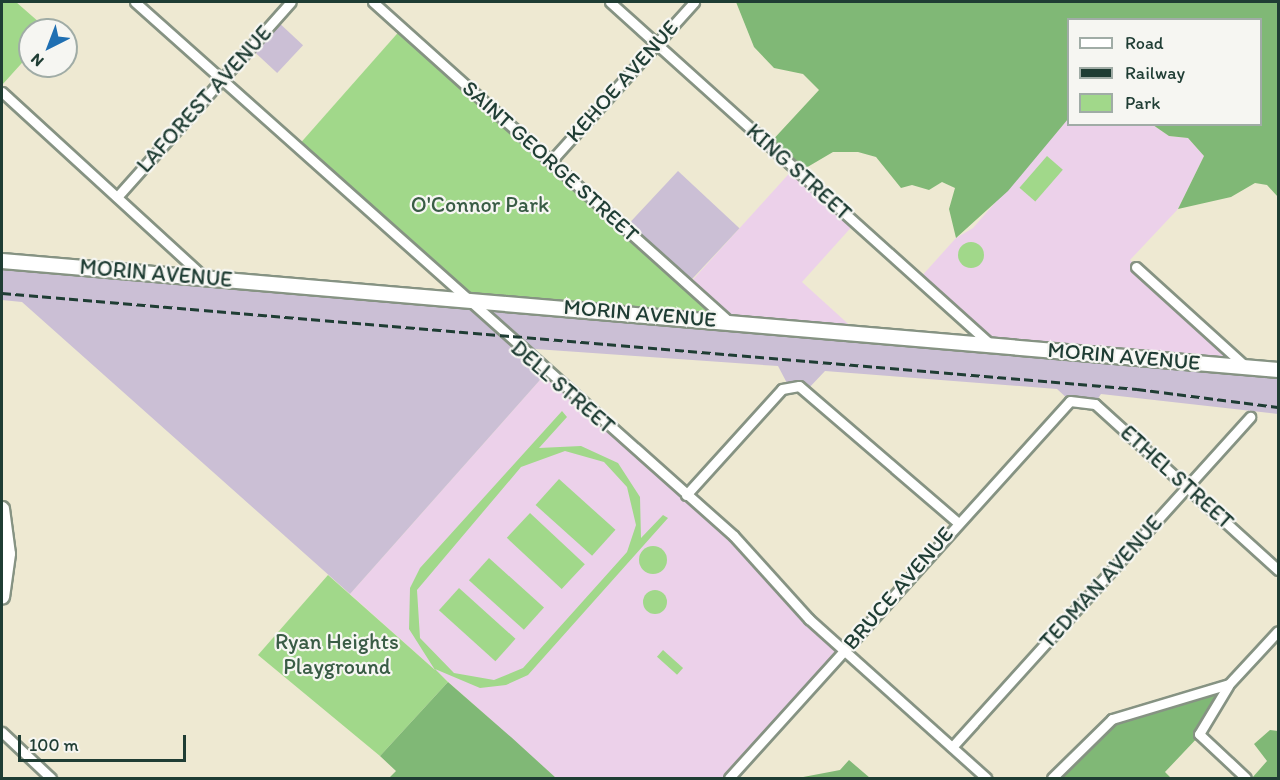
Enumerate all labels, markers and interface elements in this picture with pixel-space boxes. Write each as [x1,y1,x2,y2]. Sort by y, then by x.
street label: KEHOE AVENUE [560,15,684,147]
north arrow [18,18,78,78]
legend [1067,18,1262,126]
street label: LAFOREST AVENUE [131,20,277,178]
text: Road [1125,32,1164,54]
text: N [27,50,47,71]
text: Railway [1125,62,1185,84]
street label: SAINT GEORGE STREET [457,75,645,247]
text: Park [1125,92,1160,114]
street label: KING STREET [741,118,857,226]
park label: O'Connor Park [411,192,549,218]
street label: MORIN AVENUE [79,253,233,293]
street label: MORIN AVENUE [563,293,717,333]
street label: DELL STREET [506,335,620,439]
street label: MORIN AVENUE [1047,336,1201,376]
street label: ETHEL STREET [1115,419,1239,535]
street label: TEDMAN AVENUE [1034,510,1168,654]
street label: BRUCE AVENUE [838,521,958,655]
park label: Ryan Heights Playground [275,628,399,680]
scale bar [21,723,189,761]
text: 100 m [29,734,79,756]

